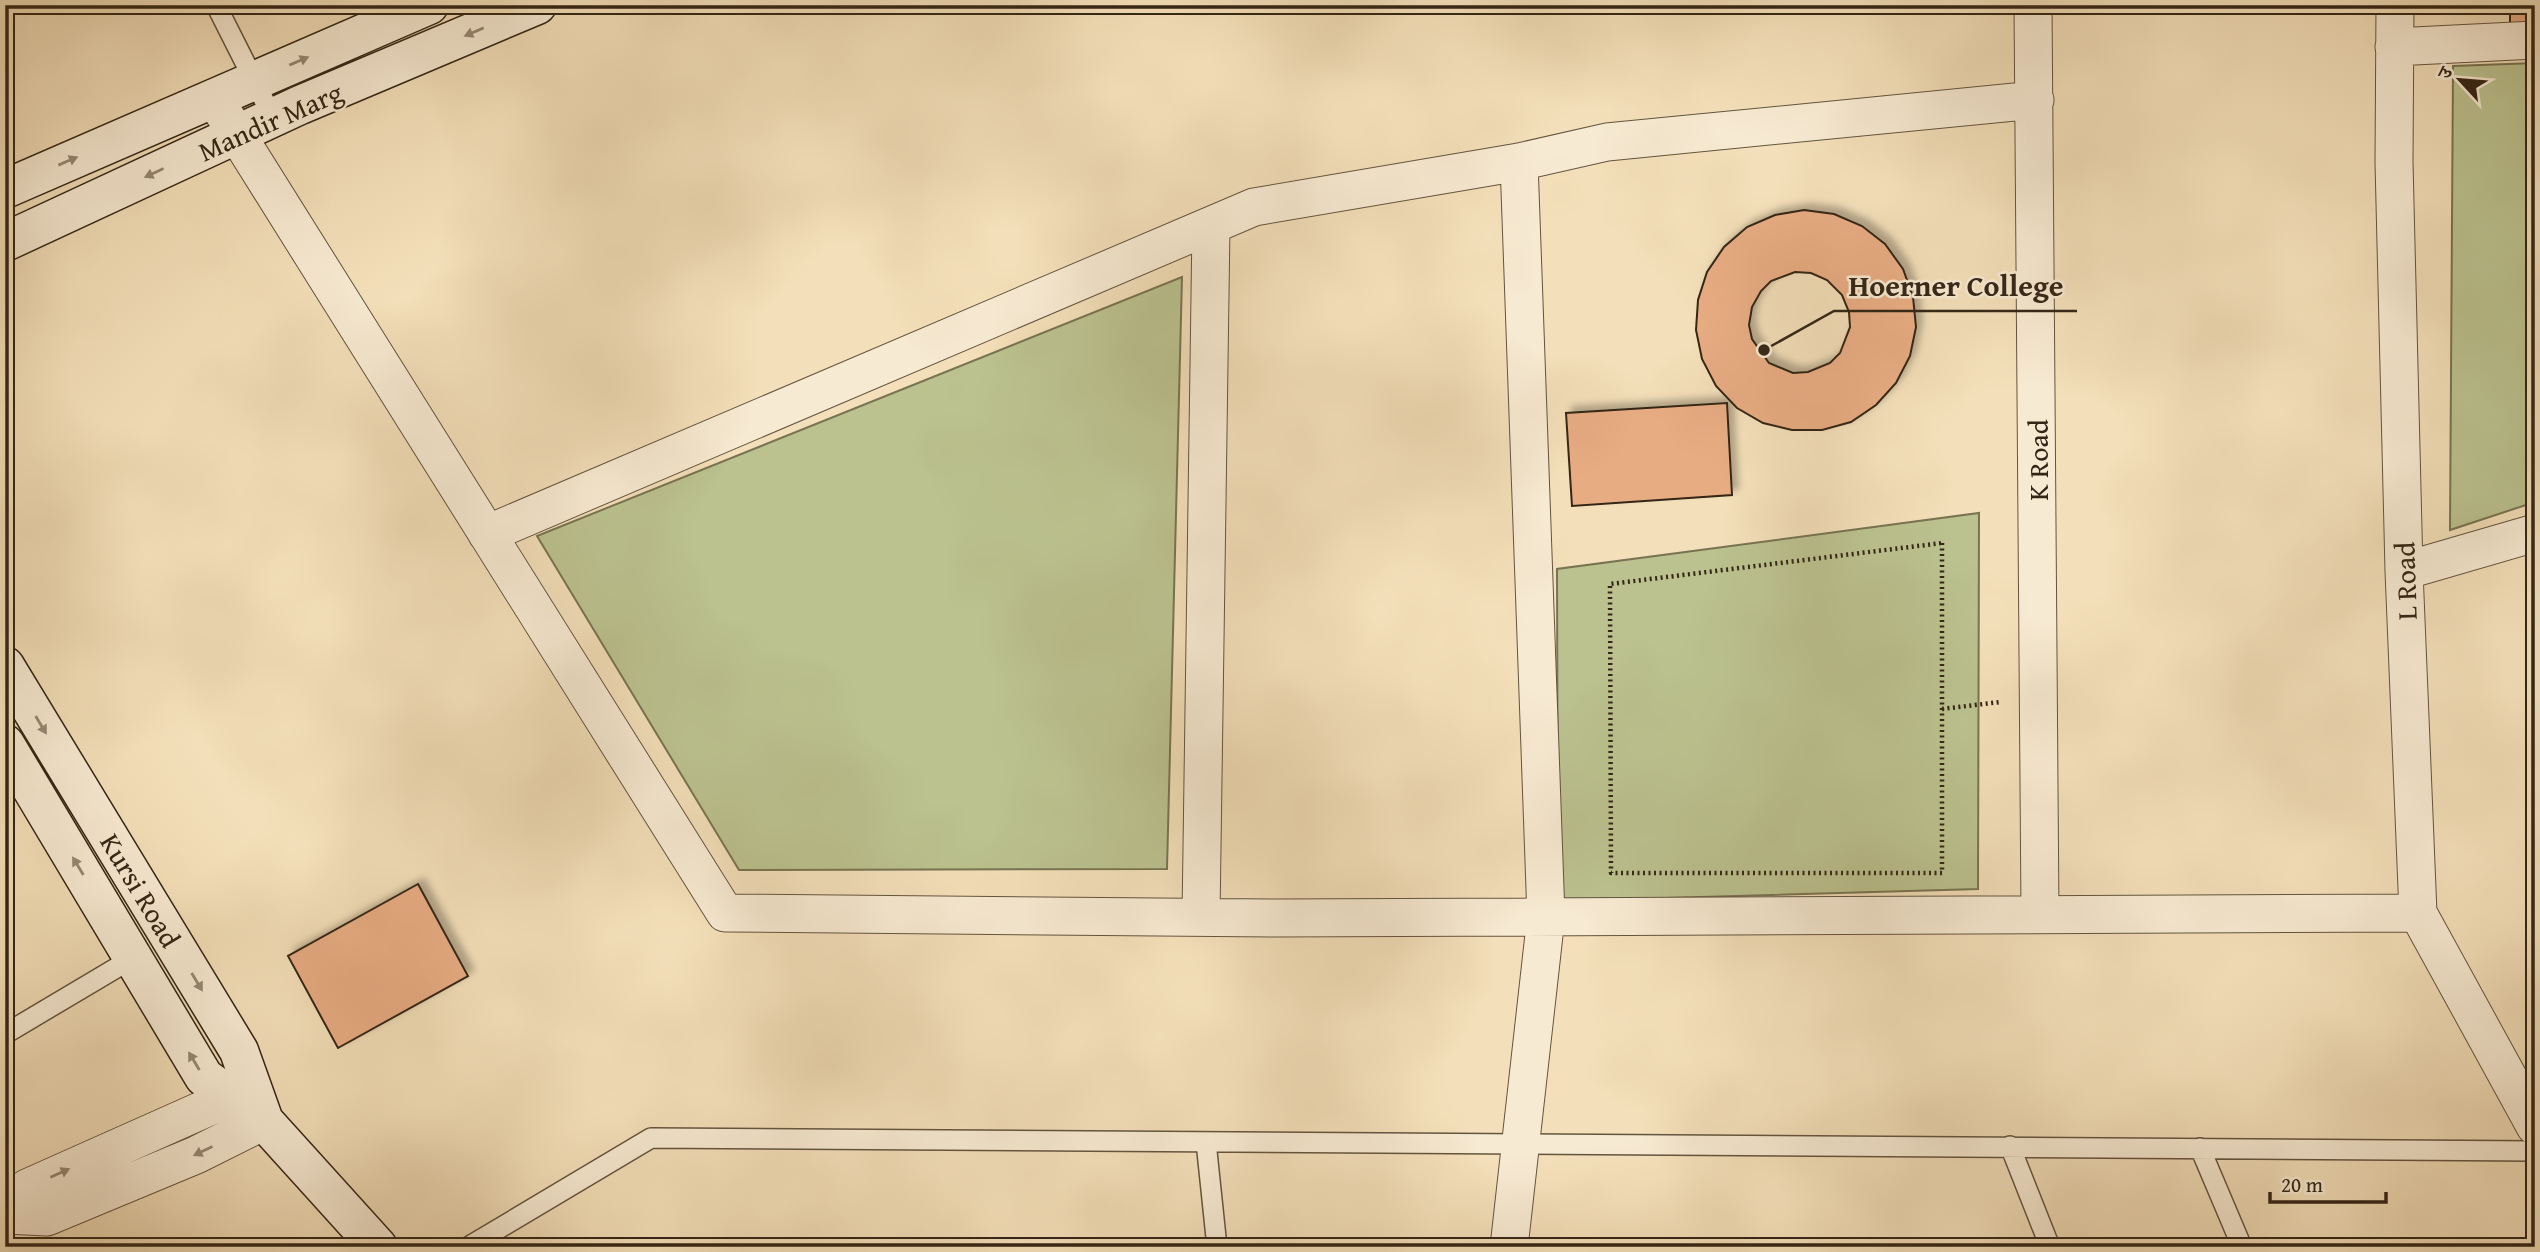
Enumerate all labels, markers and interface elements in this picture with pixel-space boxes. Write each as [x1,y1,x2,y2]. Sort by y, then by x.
one-way arrow [464,26,484,38]
north arrow [2424,46,2494,116]
one-way arrow [289,55,309,67]
text: उ [2429,61,2460,85]
street label: Mandir Marg [191,71,349,171]
one-way arrow [58,156,79,167]
one-way arrow [144,167,164,179]
callout: Hoerner College [1834,260,2077,311]
text: Hoerner College [1849,263,2063,307]
street label: K Road [2017,419,2058,501]
street label: L Road [2383,541,2427,621]
one-way arrow [34,715,47,734]
street label: Kursi Road [91,825,191,955]
one-way arrow [72,856,84,875]
one-way arrow [191,972,203,991]
one-way arrow [188,1052,200,1071]
one-way arrow [193,1145,213,1157]
scale bar [2270,1161,2386,1205]
one-way arrow [50,1167,70,1179]
text: 20 m [2281,1169,2323,1200]

